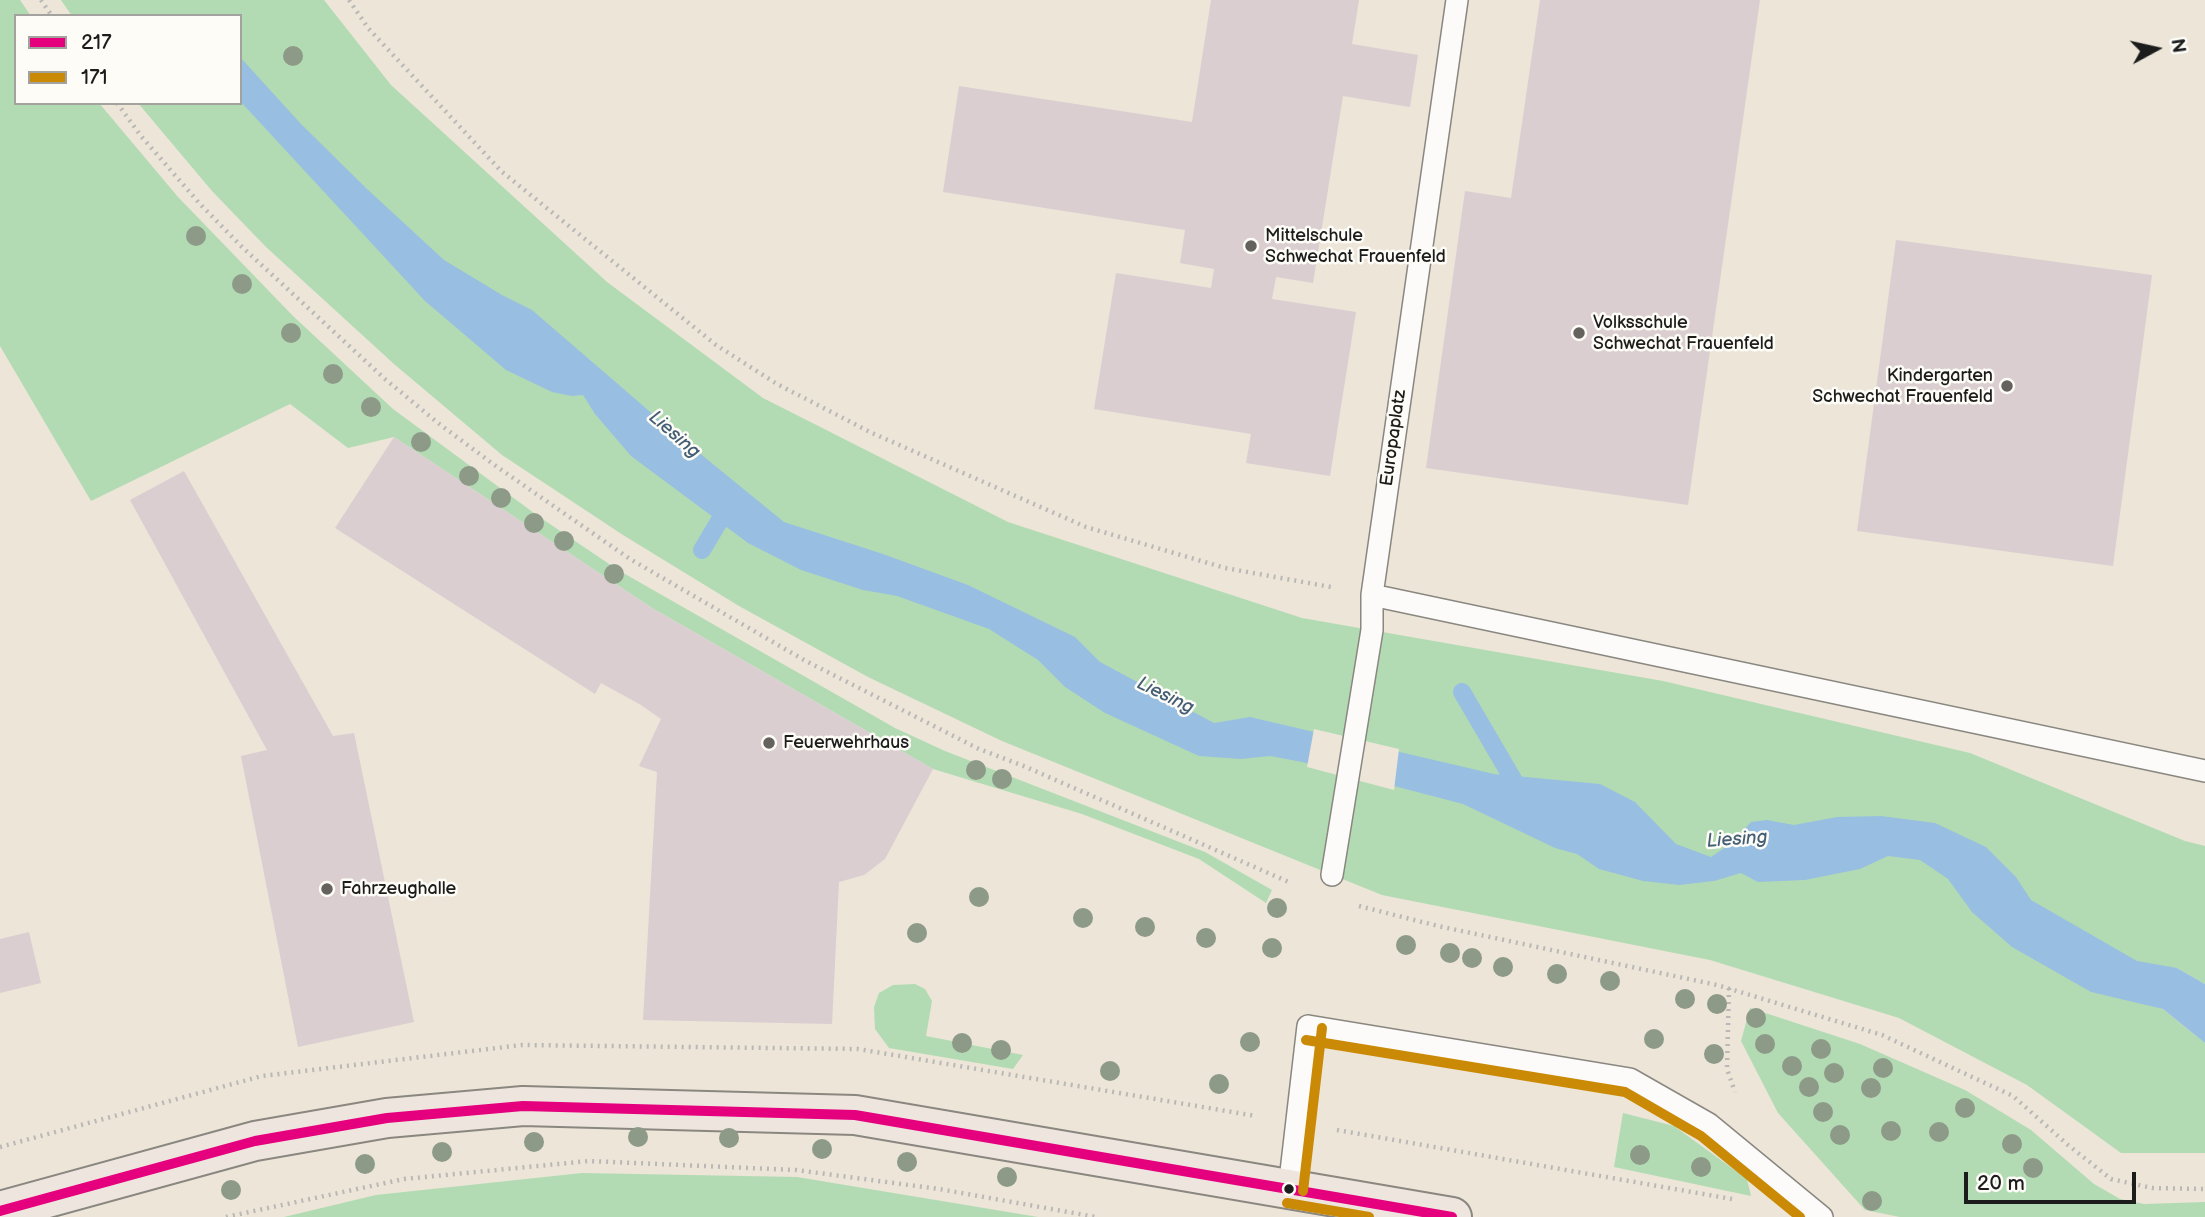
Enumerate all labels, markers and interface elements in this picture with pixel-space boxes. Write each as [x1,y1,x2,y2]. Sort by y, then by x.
legend [14,14,242,105]
north arrow [2121,14,2191,84]
text: 217 [81,30,112,55]
text: N [2165,37,2190,55]
text: 171 [81,65,108,90]
place label: Mittelschule Schwechat Frauenfeld [1265,225,1446,268]
marker: Mittelschule Schwechat Frauenfeld [1243,238,1259,254]
place label: Volksschule Schwechat Frauenfeld [1593,312,1774,354]
marker: Volksschule Schwechat Frauenfeld [1571,325,1587,341]
place label: Kindergarten Schwechat Frauenfeld [1812,365,1993,408]
marker: Kindergarten Schwechat Frauenfeld [1999,378,2015,394]
street label: Europaplatz [1377,388,1411,488]
water label: Liesing [644,406,704,464]
water label: Liesing [1133,672,1197,720]
place label: Feuerwehrhaus [783,732,909,754]
marker: Feuerwehrhaus [761,735,777,751]
water label: Liesing [1706,827,1768,853]
place label: Fahrzeughalle [341,878,456,900]
marker: Fahrzeughalle [319,881,335,897]
scale bar [1967,1158,2138,1202]
text: 20 m [1977,1171,2025,1196]
unlabelled marker [1282,1182,1296,1196]

